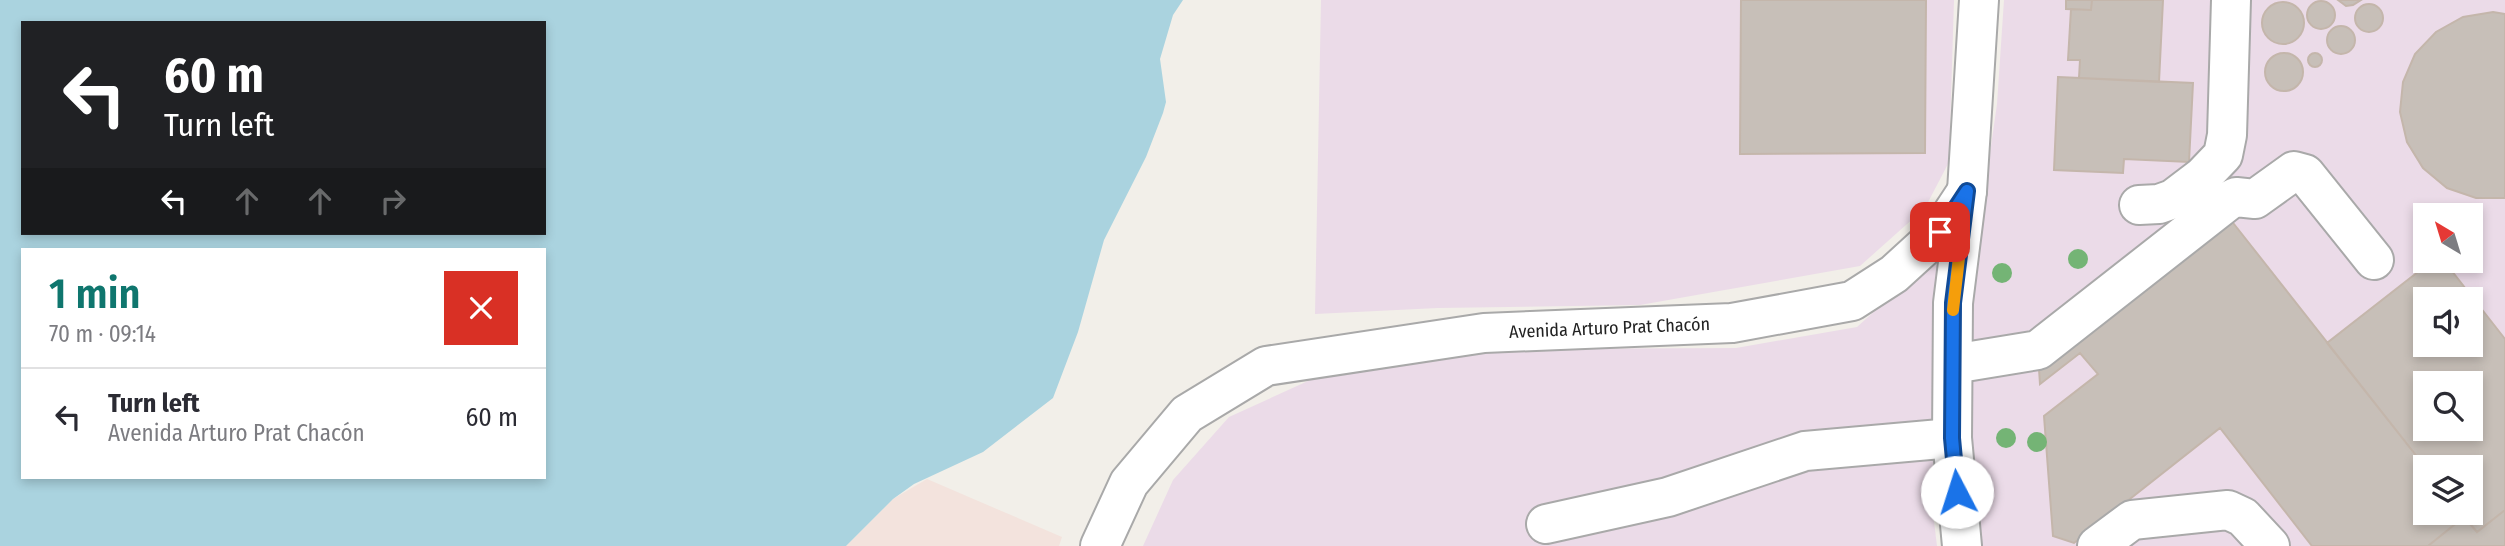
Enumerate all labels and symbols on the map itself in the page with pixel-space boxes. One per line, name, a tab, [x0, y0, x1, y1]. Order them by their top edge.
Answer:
pin	[1910, 202, 1970, 262]
north arrow	[2413, 203, 2483, 273]
street label: Avenida Arturo Prat Chacón	[1509, 313, 1710, 343]
position arrow	[1920, 455, 1994, 529]

